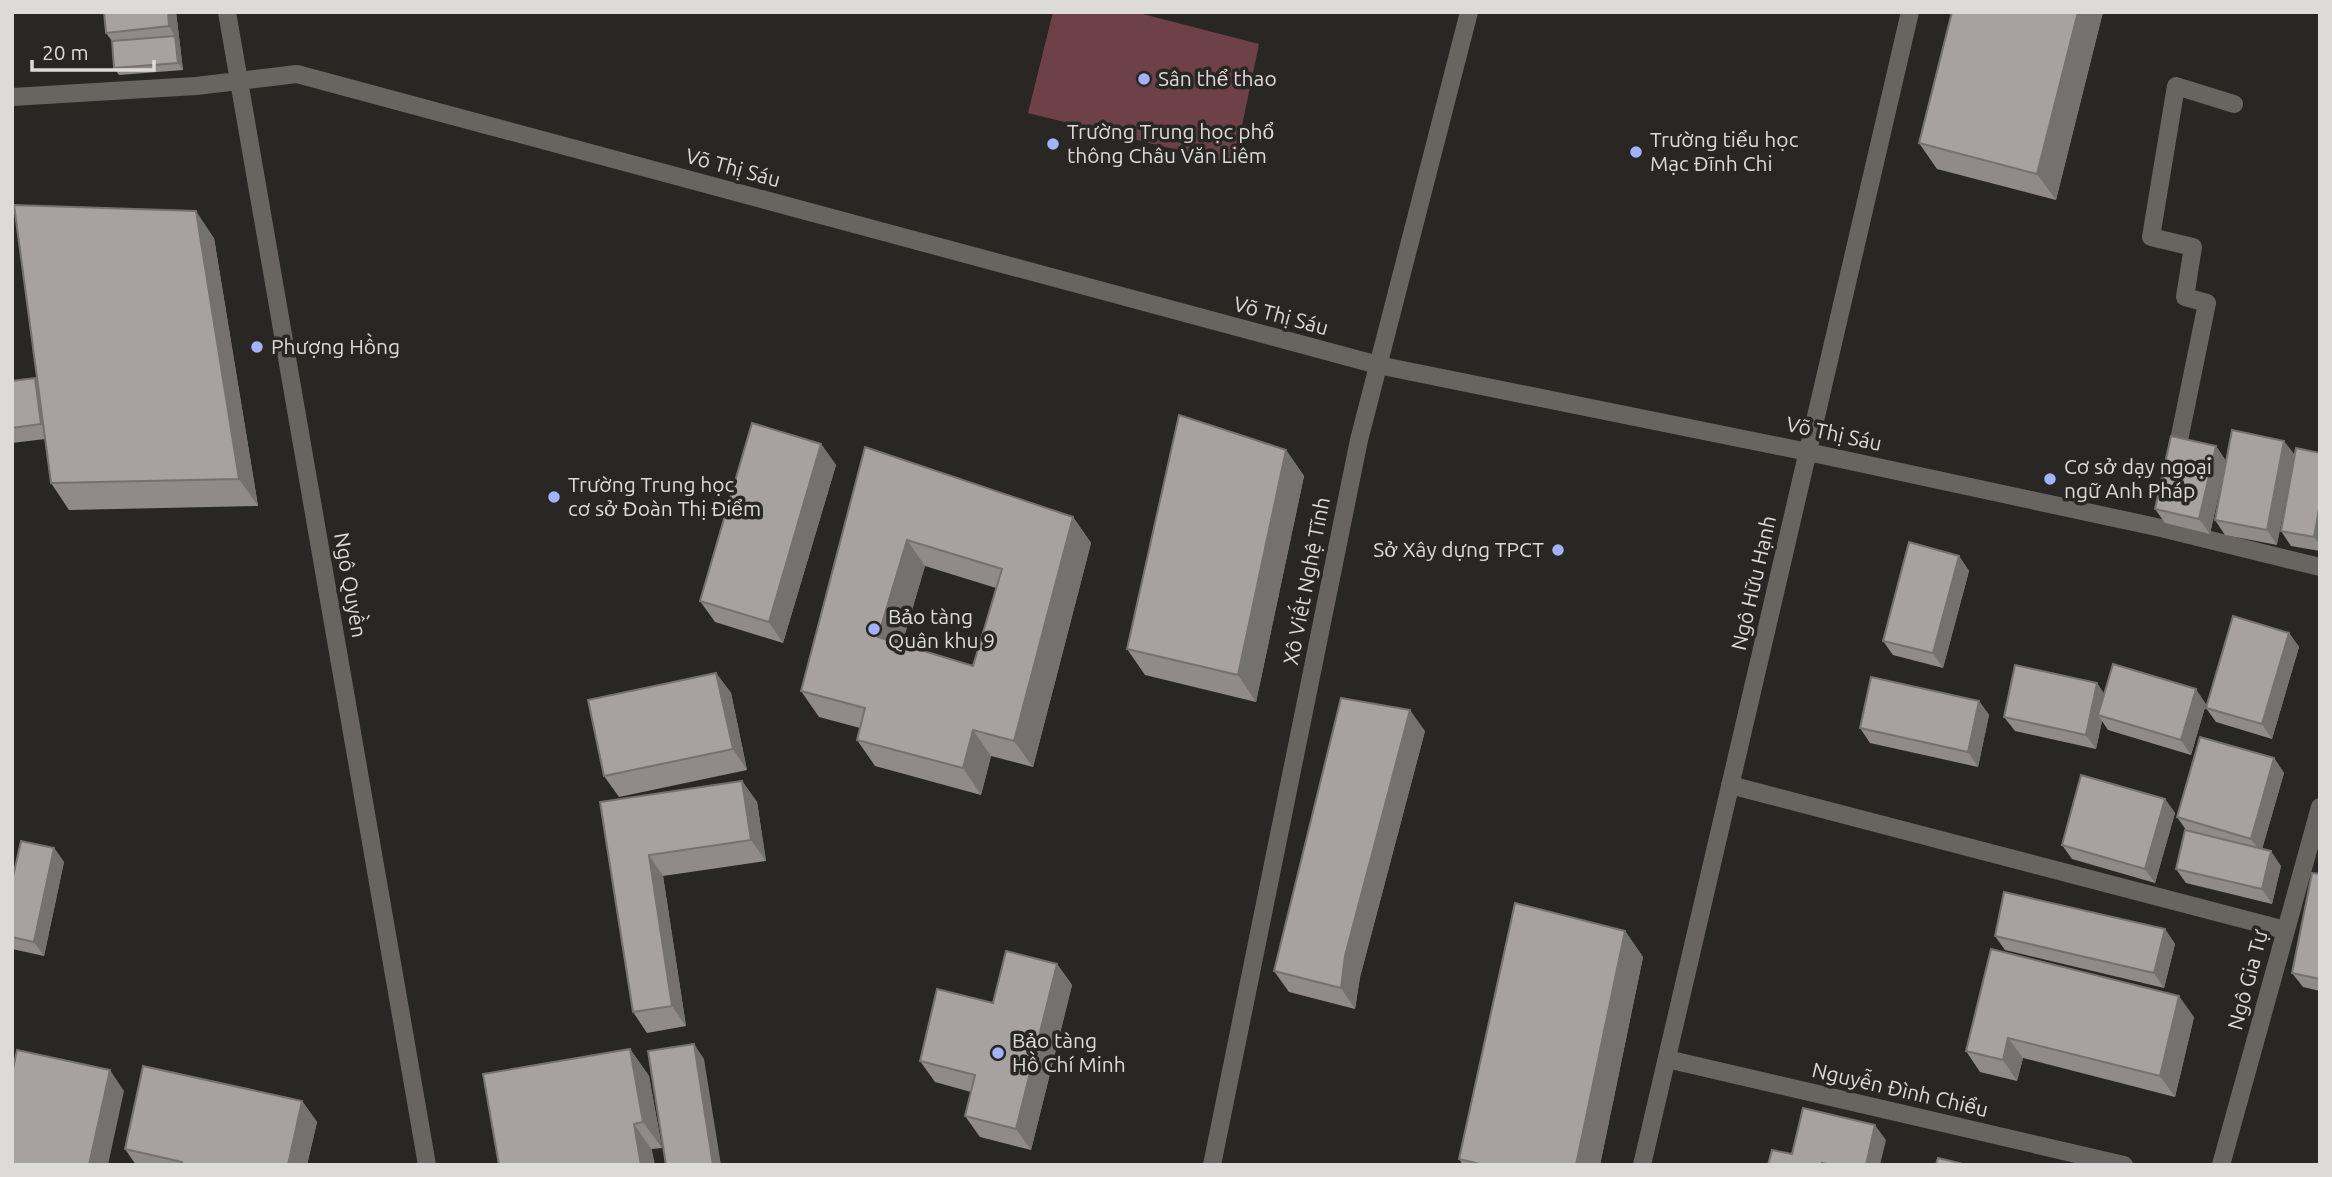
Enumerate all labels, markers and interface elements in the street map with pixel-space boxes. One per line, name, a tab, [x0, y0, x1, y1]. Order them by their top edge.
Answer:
scale bar	[32, 28, 154, 72]
text: 20 m	[42, 40, 89, 64]
place label: Sân thể thao	[1158, 66, 1277, 90]
marker: Sân thể thao	[1136, 71, 1152, 87]
place label: Trường Trung học phổ thông Châu Văn Liêm	[1067, 119, 1274, 167]
place label: Trường tiểu học Mạc Đĩnh Chi	[1650, 127, 1799, 175]
marker: Trường Trung học phổ thông Châu Văn Liêm	[1045, 136, 1061, 152]
street label: Võ Thị Sáu	[683, 143, 783, 191]
marker: Trường tiểu học Mạc Đĩnh Chi	[1628, 144, 1644, 160]
street label: Võ Thị Sáu	[1231, 291, 1331, 339]
place label: Phượng Hồng	[271, 332, 400, 358]
marker: Phượng Hồng	[249, 339, 265, 355]
street label: Võ Thị Sáu	[1784, 411, 1884, 455]
place label: Cơ sở dạy ngoại ngữ Anh Pháp	[2064, 454, 2212, 502]
marker: Cơ sở dạy ngoại ngữ Anh Pháp	[2042, 471, 2058, 487]
place label: Trường Trung học cơ sở Đoàn Thị Điểm	[568, 472, 761, 520]
marker: Trường Trung học cơ sở Đoàn Thị Điểm	[546, 489, 562, 505]
street label: Xô Viết Nghệ Tĩnh	[1276, 495, 1334, 667]
street label: Ngô Hữu Hạnh	[1726, 513, 1780, 652]
street label: Ngô Quyền	[330, 530, 374, 639]
place label: Sở Xây dựng TPCT	[1373, 537, 1544, 561]
marker: Sở Xây dựng TPCT	[1550, 542, 1566, 558]
place label: Bảo tàng Quân khu 9	[888, 604, 995, 652]
marker: Bảo tàng Quân khu 9	[866, 621, 882, 637]
street label: Ngô Gia Tự	[2222, 927, 2272, 1032]
place label: Bảo tàng Hồ Chí Minh	[1012, 1028, 1126, 1076]
marker: Bảo tàng Hồ Chí Minh	[990, 1045, 1006, 1061]
street label: Nguyễn Đình Chiểu	[1810, 1056, 1991, 1121]

